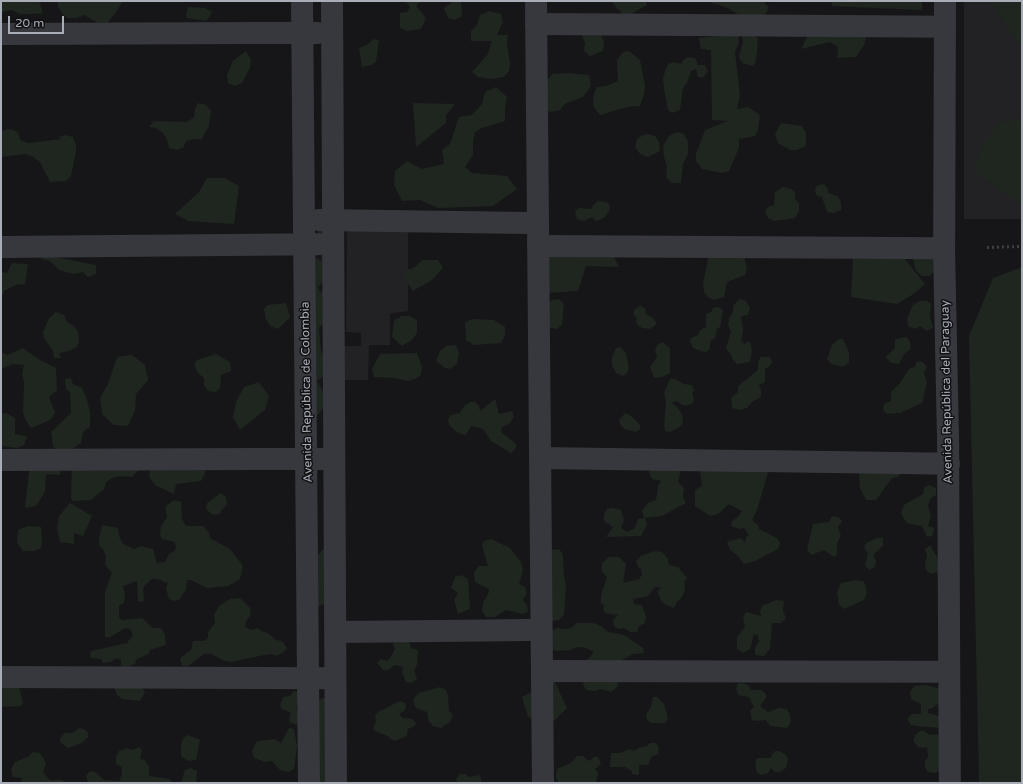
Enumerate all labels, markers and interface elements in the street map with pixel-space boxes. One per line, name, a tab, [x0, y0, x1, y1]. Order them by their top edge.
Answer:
scale bar	[10, 8, 66, 34]
text: 20 m	[15, 16, 44, 30]
street label: Avenida República del Paraguay	[938, 300, 956, 484]
street label: Avenida República de Colombia	[298, 301, 316, 483]

